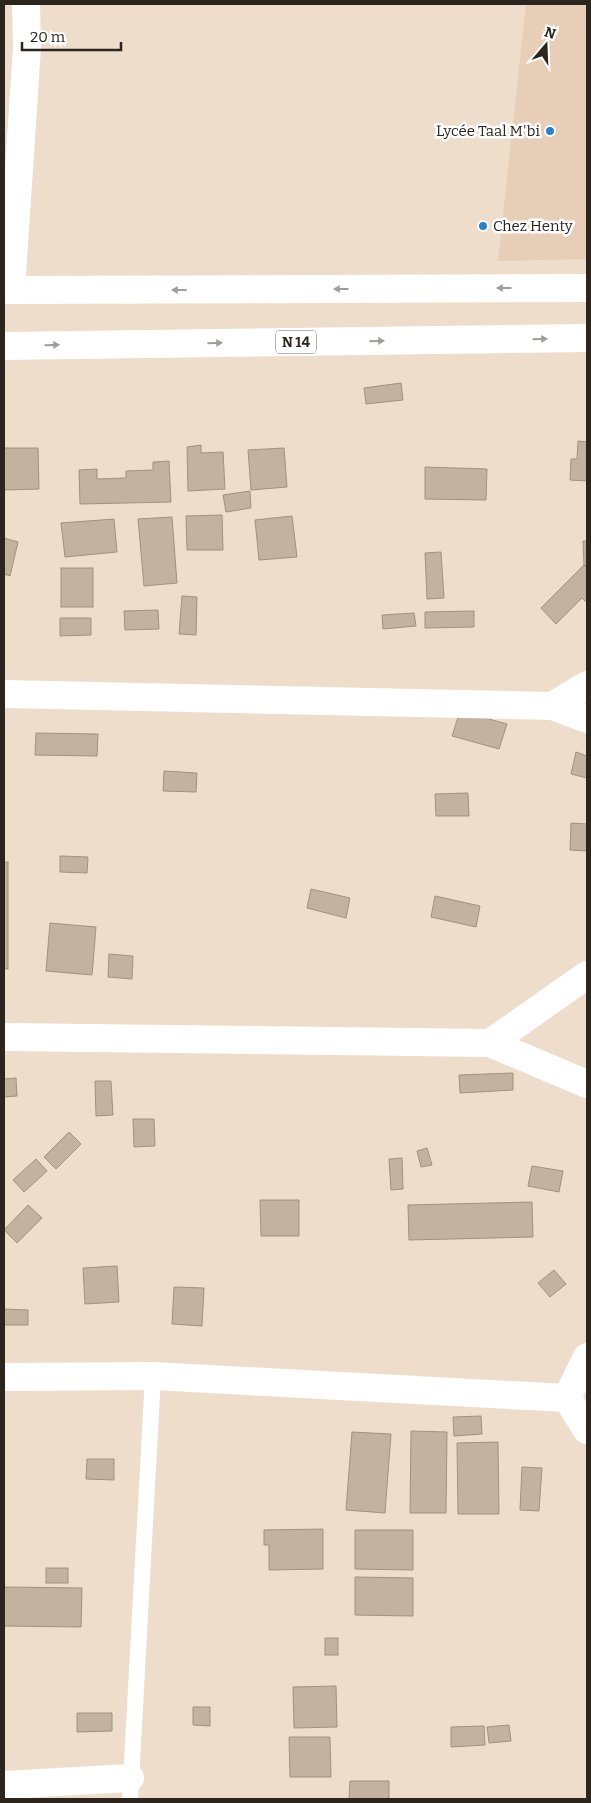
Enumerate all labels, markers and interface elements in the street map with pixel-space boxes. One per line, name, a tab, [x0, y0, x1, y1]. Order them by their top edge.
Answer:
scale bar	[22, 20, 121, 52]
north arrow	[521, 20, 571, 70]
text: N	[542, 23, 558, 43]
text: 20 m	[30, 28, 66, 46]
place label: Lycée Taal M'bi	[436, 122, 541, 140]
marker: Lycée Taal M'bi	[544, 125, 556, 137]
place label: Chez Henty	[493, 217, 573, 235]
marker: Chez Henty	[477, 220, 489, 232]
one-way arrow	[495, 284, 511, 292]
one-way arrow	[333, 285, 349, 293]
one-way arrow	[170, 286, 186, 294]
road number: N 14	[276, 331, 316, 354]
one-way arrow	[532, 335, 548, 343]
one-way arrow	[370, 337, 386, 345]
one-way arrow	[207, 339, 223, 347]
one-way arrow	[45, 341, 61, 349]

